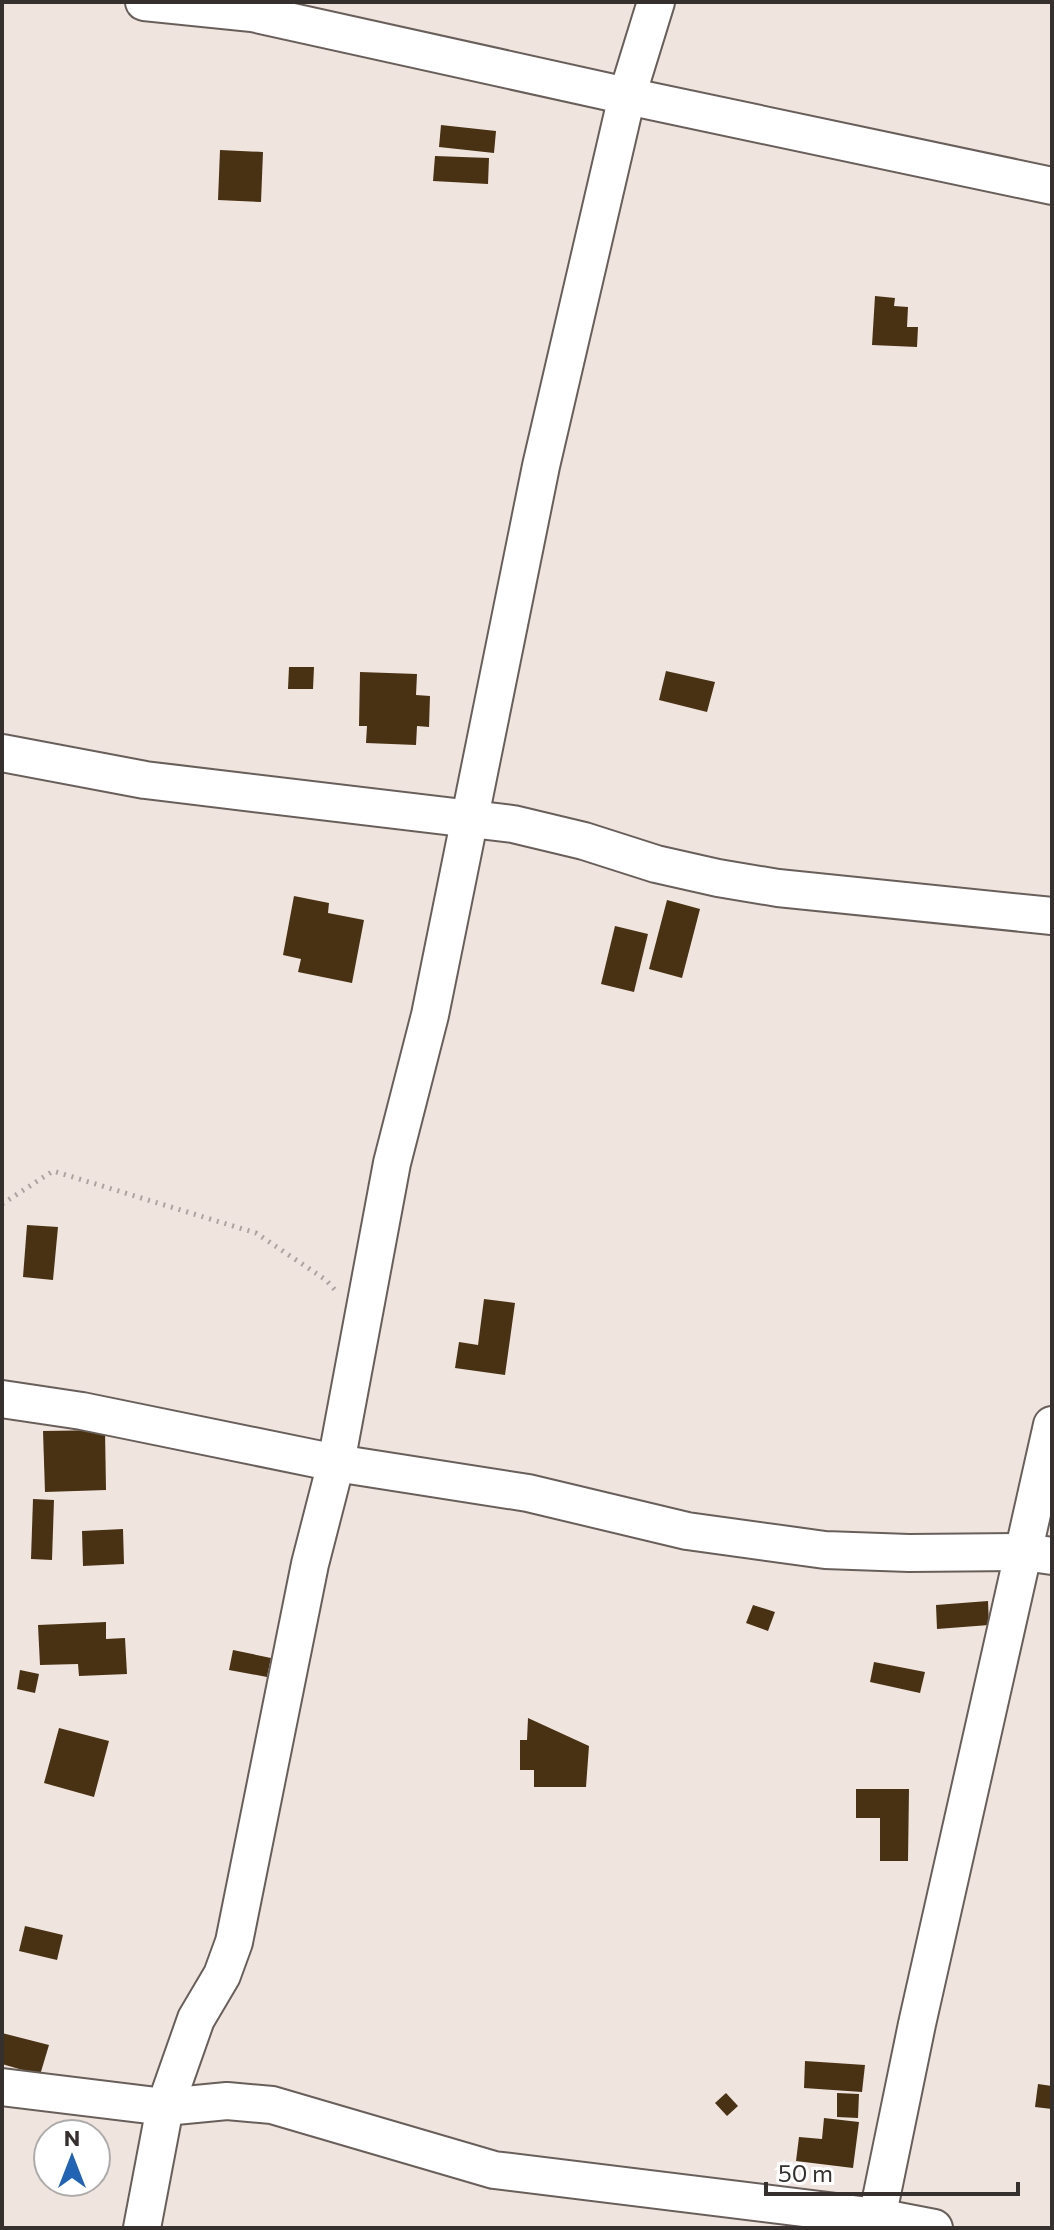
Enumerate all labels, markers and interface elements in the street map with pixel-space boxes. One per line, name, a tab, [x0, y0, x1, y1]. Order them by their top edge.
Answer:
north arrow	[32, 2118, 112, 2198]
text: N	[64, 2124, 80, 2151]
scale bar	[766, 2146, 1018, 2196]
text: 50 m	[778, 2158, 833, 2187]

